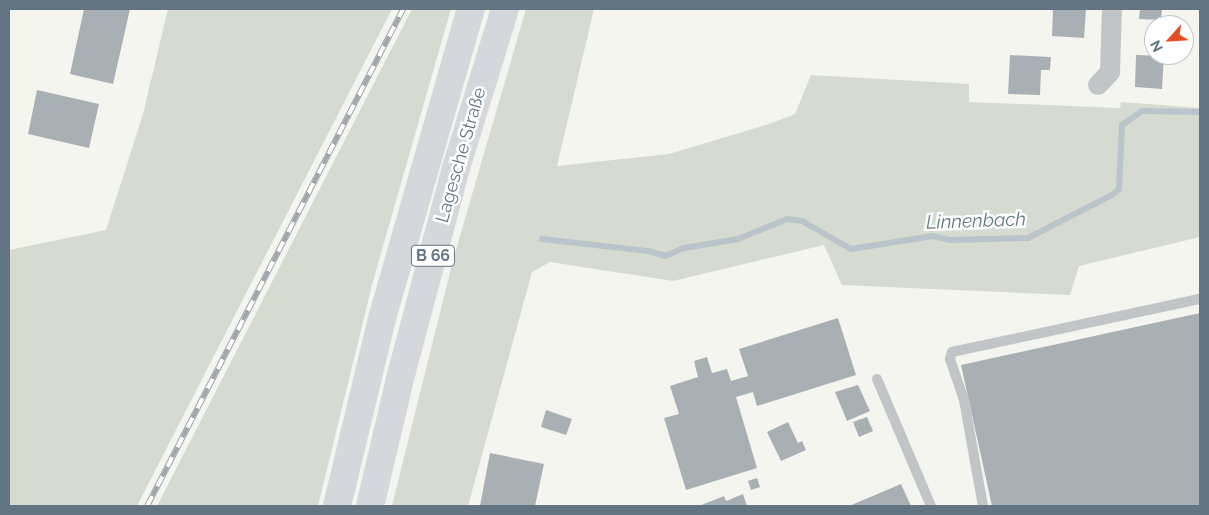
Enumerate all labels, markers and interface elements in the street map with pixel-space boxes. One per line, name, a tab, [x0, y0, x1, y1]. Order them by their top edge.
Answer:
north arrow	[1144, 15, 1194, 65]
text: N	[1147, 38, 1166, 54]
street label: Lagesche Straße	[431, 85, 491, 225]
water label: Linnenbach	[926, 208, 1026, 234]
road number: B 66	[410, 242, 456, 270]

